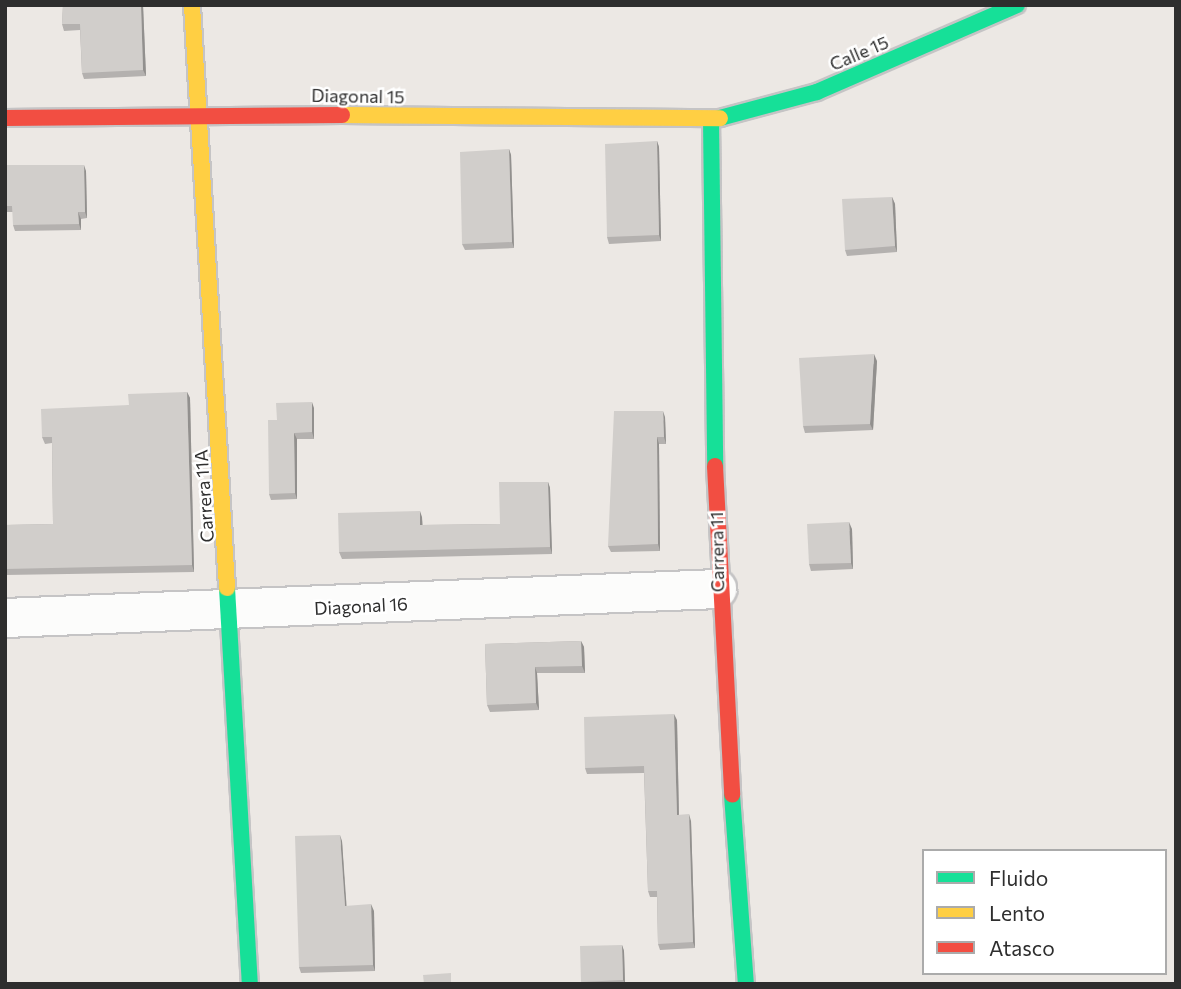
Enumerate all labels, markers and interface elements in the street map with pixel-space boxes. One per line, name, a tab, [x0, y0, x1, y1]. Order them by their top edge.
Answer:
street label: Calle 15	[826, 31, 892, 75]
street label: Diagonal 15	[311, 84, 405, 108]
street label: Carrera 11A	[190, 449, 218, 543]
street label: Carrera 11	[705, 512, 729, 592]
street label: Diagonal 16	[314, 593, 408, 619]
legend	[922, 849, 1167, 975]
text: Fluido	[989, 865, 1048, 890]
text: Lento	[989, 900, 1045, 925]
text: Atasco	[989, 935, 1055, 960]

